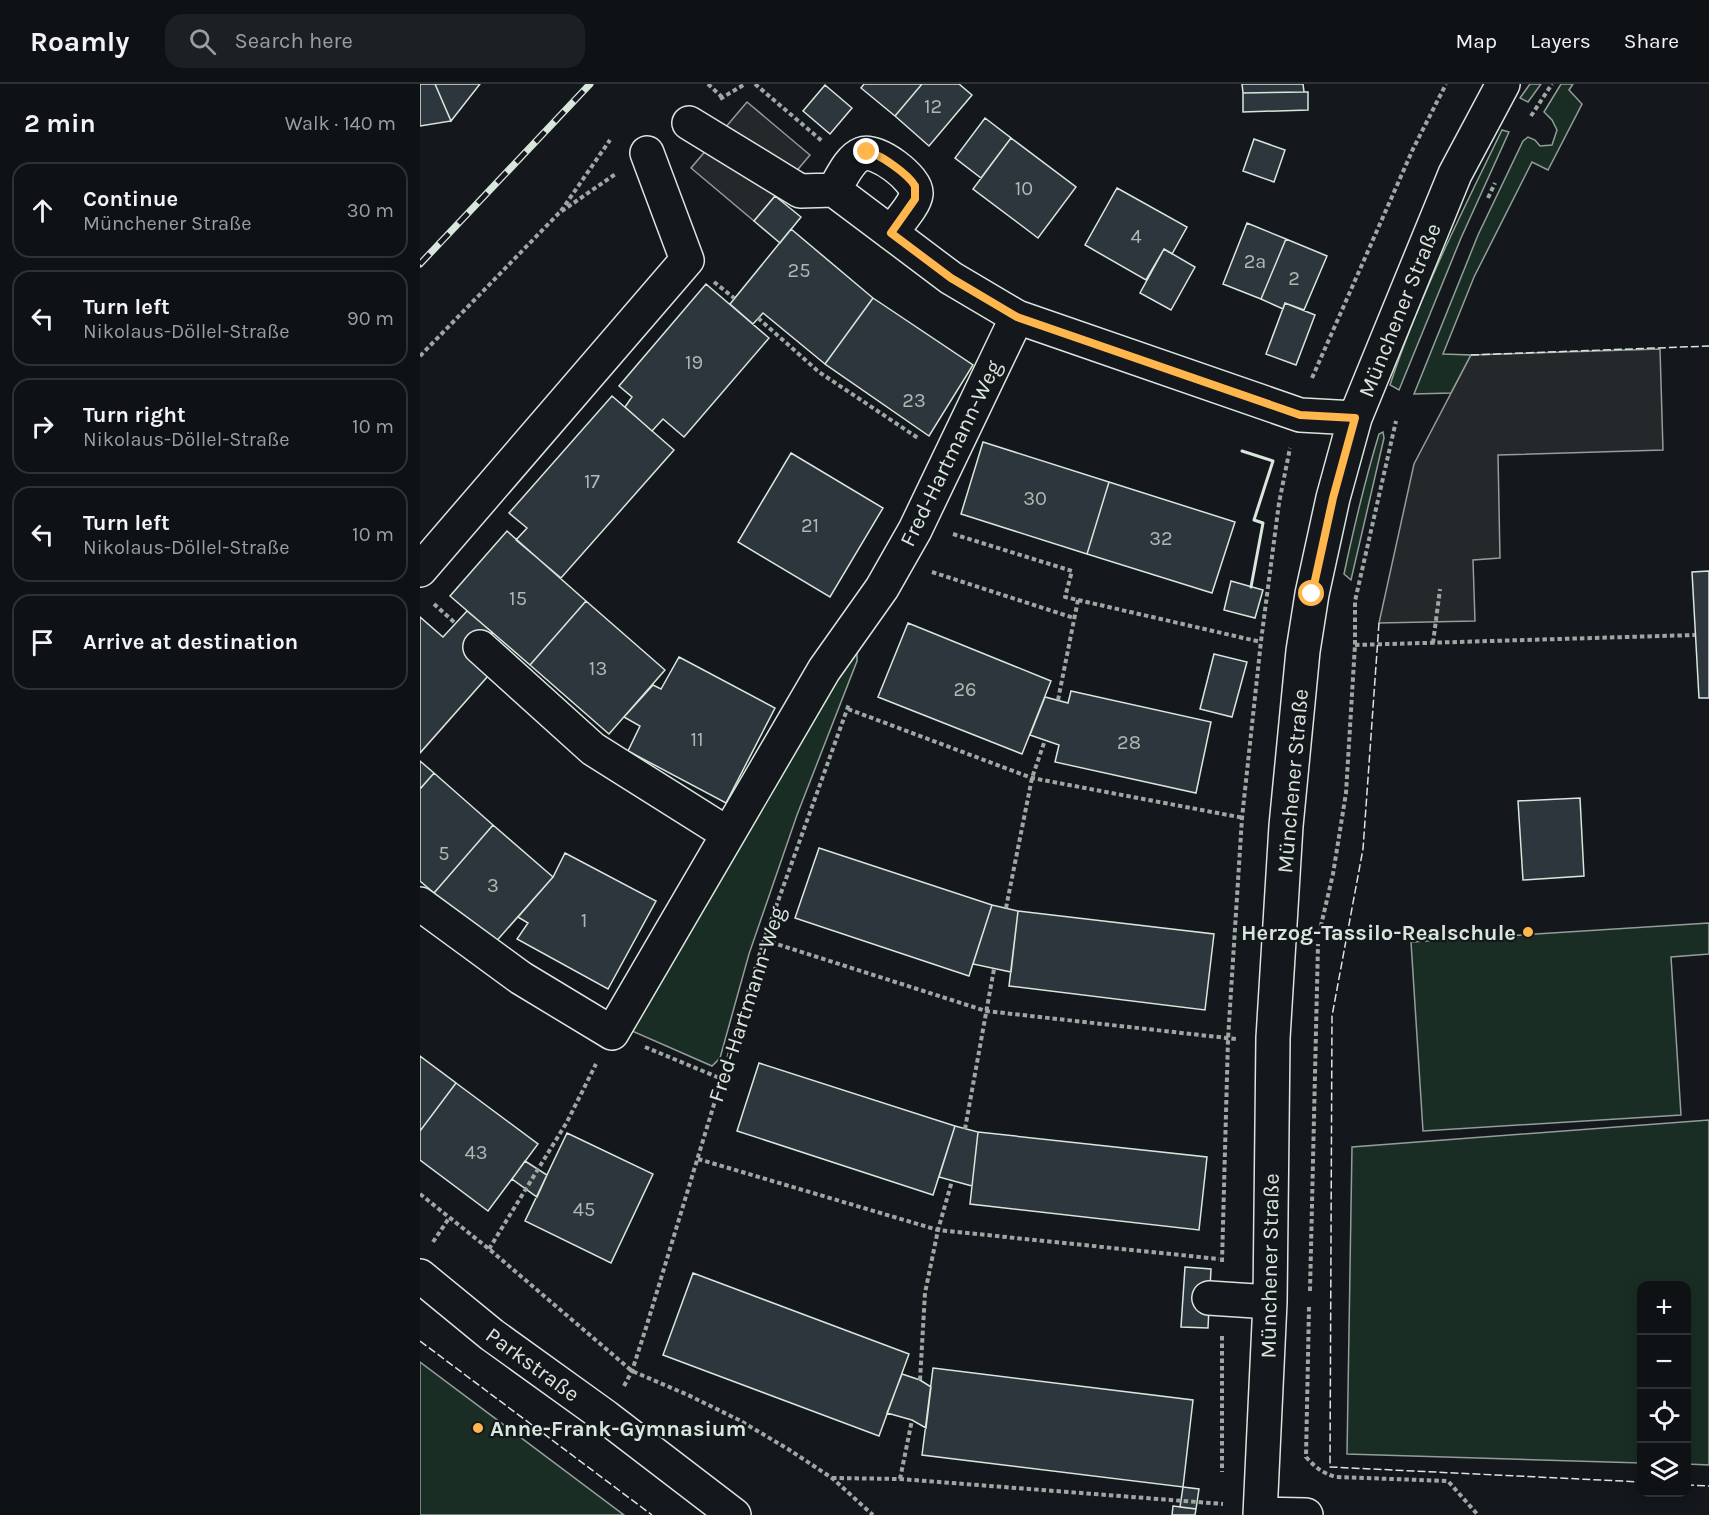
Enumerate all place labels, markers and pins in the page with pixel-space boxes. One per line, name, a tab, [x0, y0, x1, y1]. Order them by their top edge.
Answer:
place label: Herzog-Tassilo-Realschule	[1241, 920, 1516, 946]
marker: Herzog-Tassilo-Realschule	[1521, 925, 1535, 939]
place label: Anne-Frank-Gymnasium	[490, 1416, 746, 1442]
marker: Anne-Frank-Gymnasium	[471, 1421, 485, 1435]

